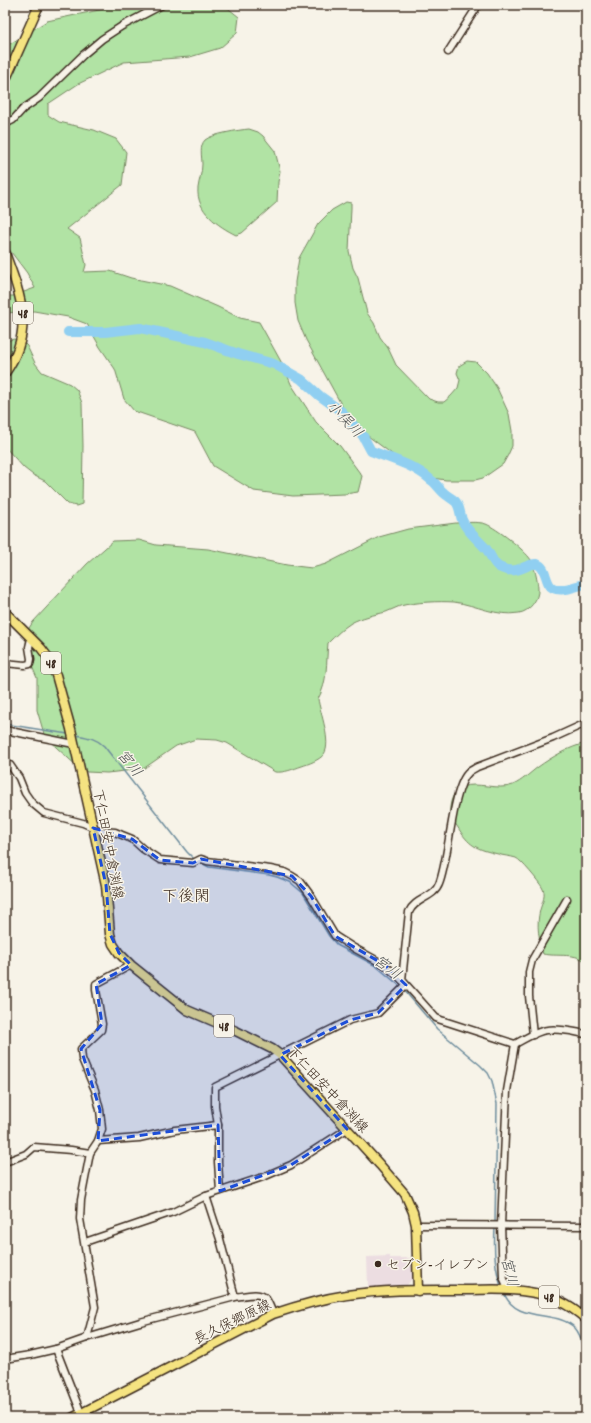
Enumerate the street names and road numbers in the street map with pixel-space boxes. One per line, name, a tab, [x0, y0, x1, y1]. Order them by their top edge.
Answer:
road number: 48	[13, 302, 33, 324]
road number: 48	[41, 652, 61, 674]
street label: 下仁田安中倉渕線	[87, 788, 128, 901]
road number: 48	[214, 1015, 234, 1037]
street label: 下仁田安中倉渕線	[281, 1043, 372, 1138]
road number: 48	[539, 1286, 559, 1308]
street label: 長久保郷原線	[191, 1295, 275, 1350]

